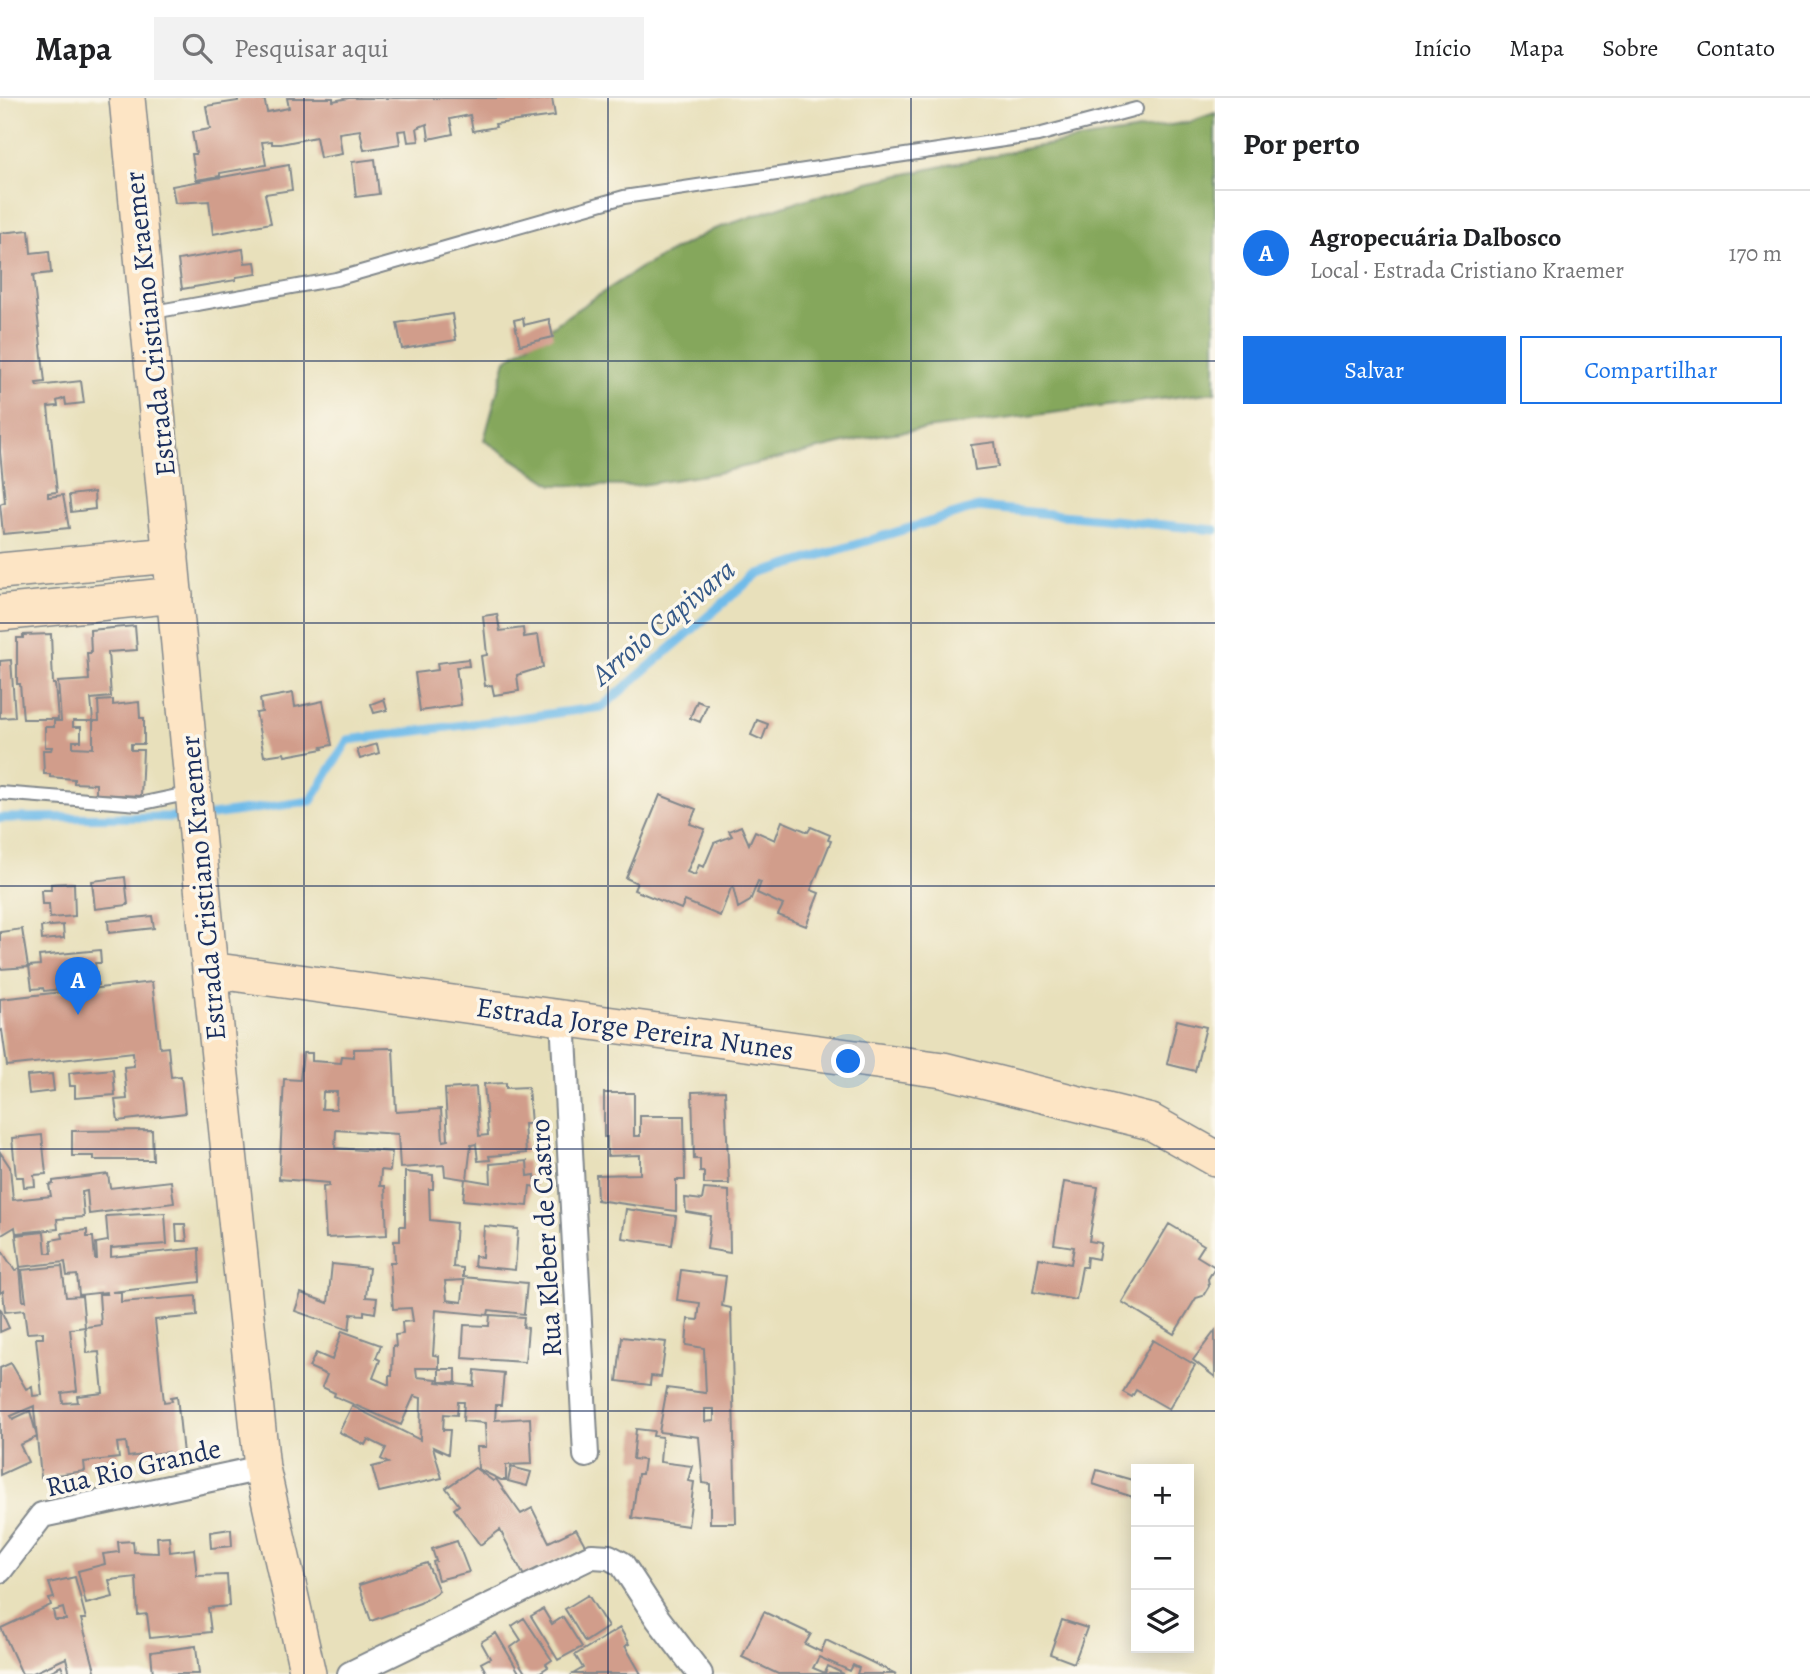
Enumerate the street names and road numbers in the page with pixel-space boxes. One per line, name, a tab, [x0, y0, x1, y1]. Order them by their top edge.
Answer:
street label: Estrada Cristiano Kraemer	[115, 169, 185, 478]
street label: Estrada Cristiano Kraemer	[171, 733, 235, 1042]
street label: Estrada Jorge Pereira Nunes	[474, 988, 796, 1070]
street label: Rua Kleber de Castro	[521, 1118, 571, 1358]
street label: Rua Rio Grande	[42, 1429, 225, 1507]

